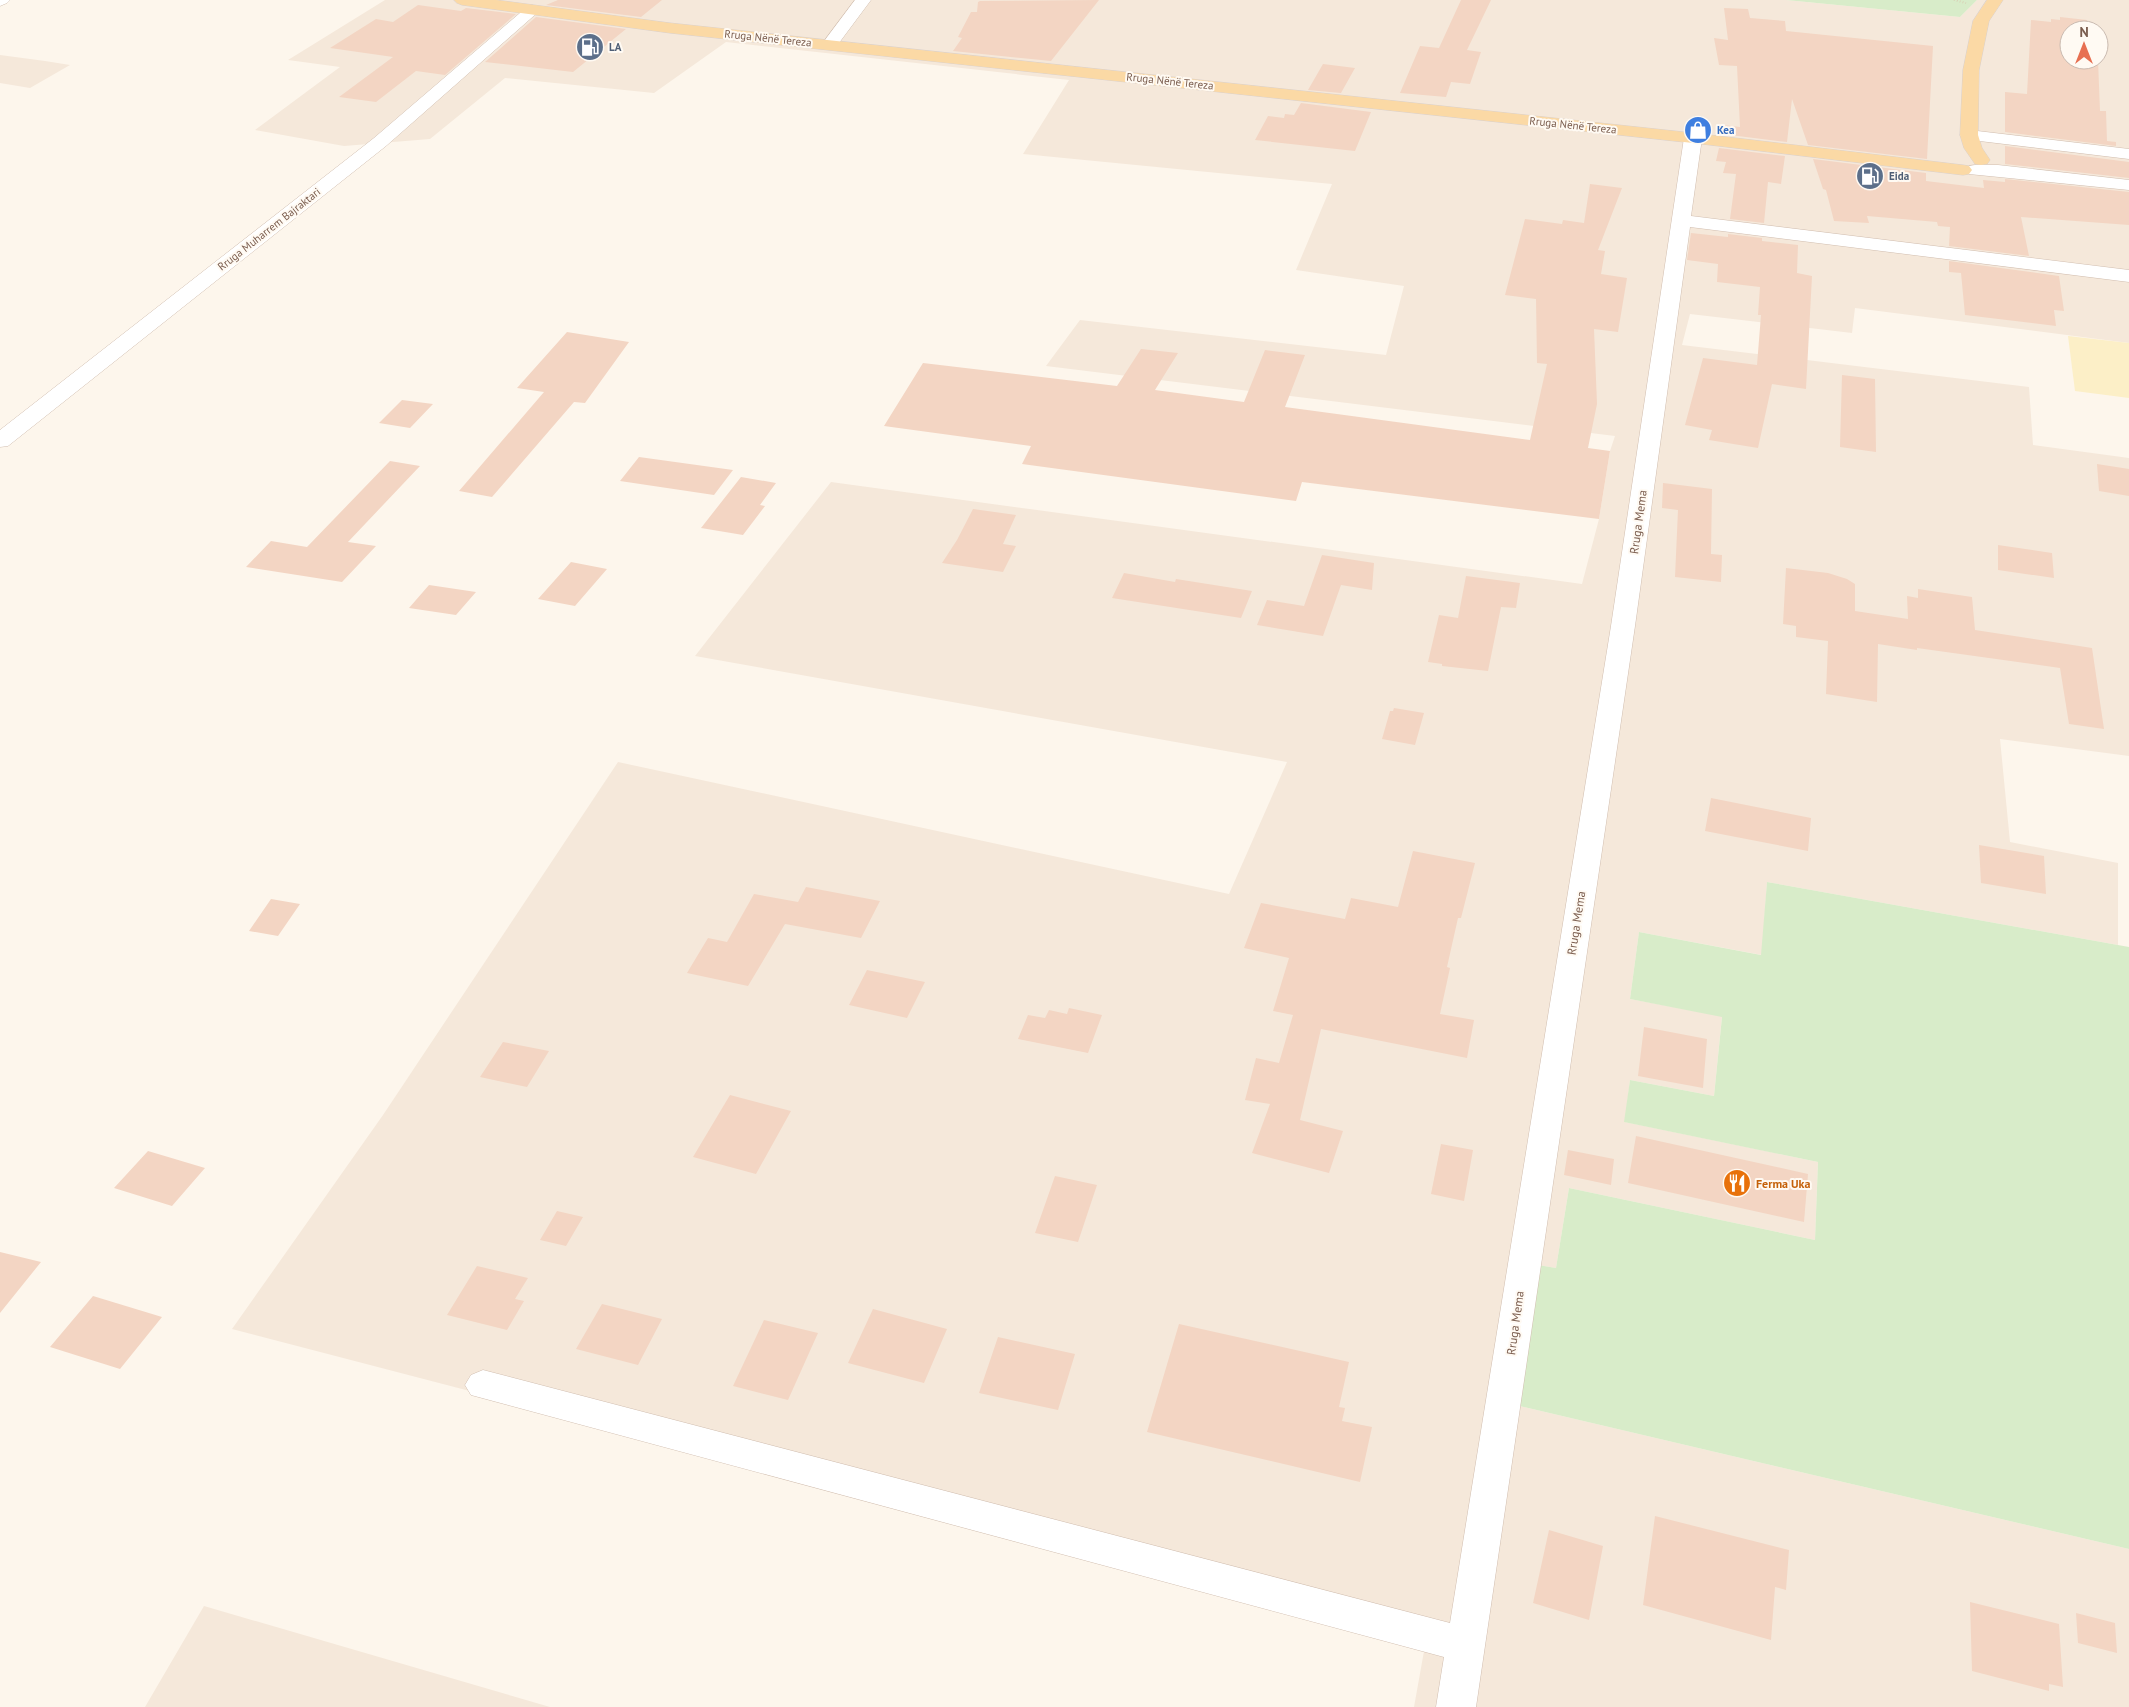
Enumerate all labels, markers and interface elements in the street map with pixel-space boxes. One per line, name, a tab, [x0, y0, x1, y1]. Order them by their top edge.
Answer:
north arrow	[2059, 20, 2109, 70]
text: N	[2079, 23, 2089, 41]
street label: Rruga Nënë Tereza	[724, 26, 812, 50]
fuel station icon: LA	[575, 32, 605, 62]
place label: LA	[609, 40, 622, 54]
street label: Rruga Nënë Tereza	[1126, 69, 1214, 93]
street label: Rruga Nënë Tereza	[1529, 113, 1617, 137]
shop icon: Kea	[1683, 115, 1713, 145]
place label: Kea	[1717, 123, 1734, 137]
fuel station icon: Eida	[1855, 161, 1885, 191]
place label: Eida	[1889, 169, 1909, 183]
street label: Rruga Muharrem Bajraktari	[215, 184, 323, 273]
street label: Rruga Mema	[1626, 489, 1650, 555]
street label: Rruga Mema	[1564, 890, 1588, 956]
restaurant icon: Ferma Uka	[1722, 1168, 1752, 1198]
place label: Ferma Uka	[1756, 1176, 1810, 1191]
street label: Rruga Mema	[1503, 1290, 1527, 1356]

